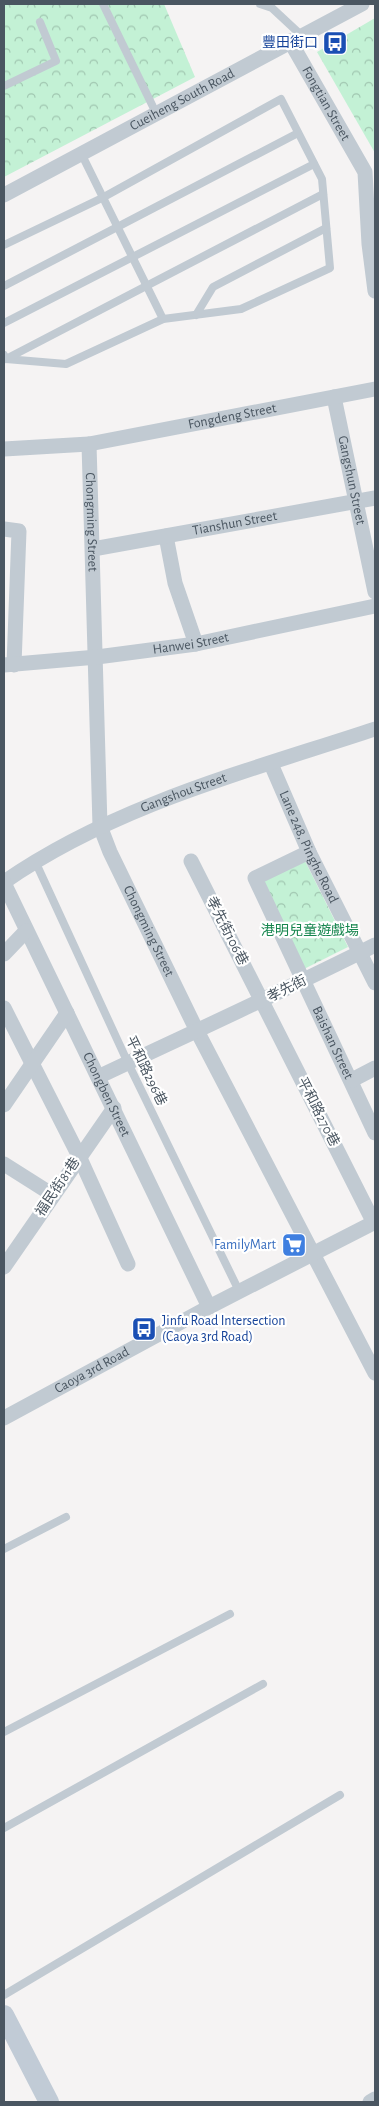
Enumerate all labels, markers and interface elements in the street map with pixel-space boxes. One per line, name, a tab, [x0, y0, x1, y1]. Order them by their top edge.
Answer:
bus stop icon: 豐田街口	[322, 30, 348, 56]
place label: 豐田街口	[262, 35, 318, 50]
street label: Fongtian Street	[299, 64, 353, 143]
street label: Cueiheng South Road	[128, 66, 237, 134]
street label: Fongdeng Street	[187, 401, 278, 432]
street label: Gangshun Street	[335, 434, 368, 527]
street label: Chongming Street	[83, 472, 100, 572]
street label: Tianshun Street	[191, 509, 279, 538]
street label: Hanwei Street	[152, 630, 231, 657]
street label: Gangshou Street	[139, 771, 229, 815]
street label: Lane 248, Pinghe Road	[276, 789, 341, 905]
street label: Chongming Street	[120, 883, 177, 979]
street label: 孝先街106巷	[204, 894, 251, 968]
park label: 港明兒童遊戲場	[261, 922, 359, 938]
street label: 孝先街	[265, 972, 309, 1005]
street label: Baishan Street	[309, 1004, 356, 1082]
street label: 平和路296巷	[123, 1034, 170, 1108]
street label: Chongben Street	[80, 1050, 133, 1139]
street label: 平和路270巷	[295, 1075, 342, 1149]
street label: 福民街81巷	[33, 1155, 83, 1219]
supermarket icon: FamilyMart	[281, 1232, 307, 1258]
place label: FamilyMart	[214, 1238, 277, 1252]
place label: Jinfu Road Intersection (Caoya 3rd Road)	[162, 1314, 286, 1344]
bus stop icon: Jinfu Road Intersection (Caoya 3rd Road)	[131, 1316, 157, 1342]
street label: Caoya 3rd Road	[52, 1345, 132, 1396]

